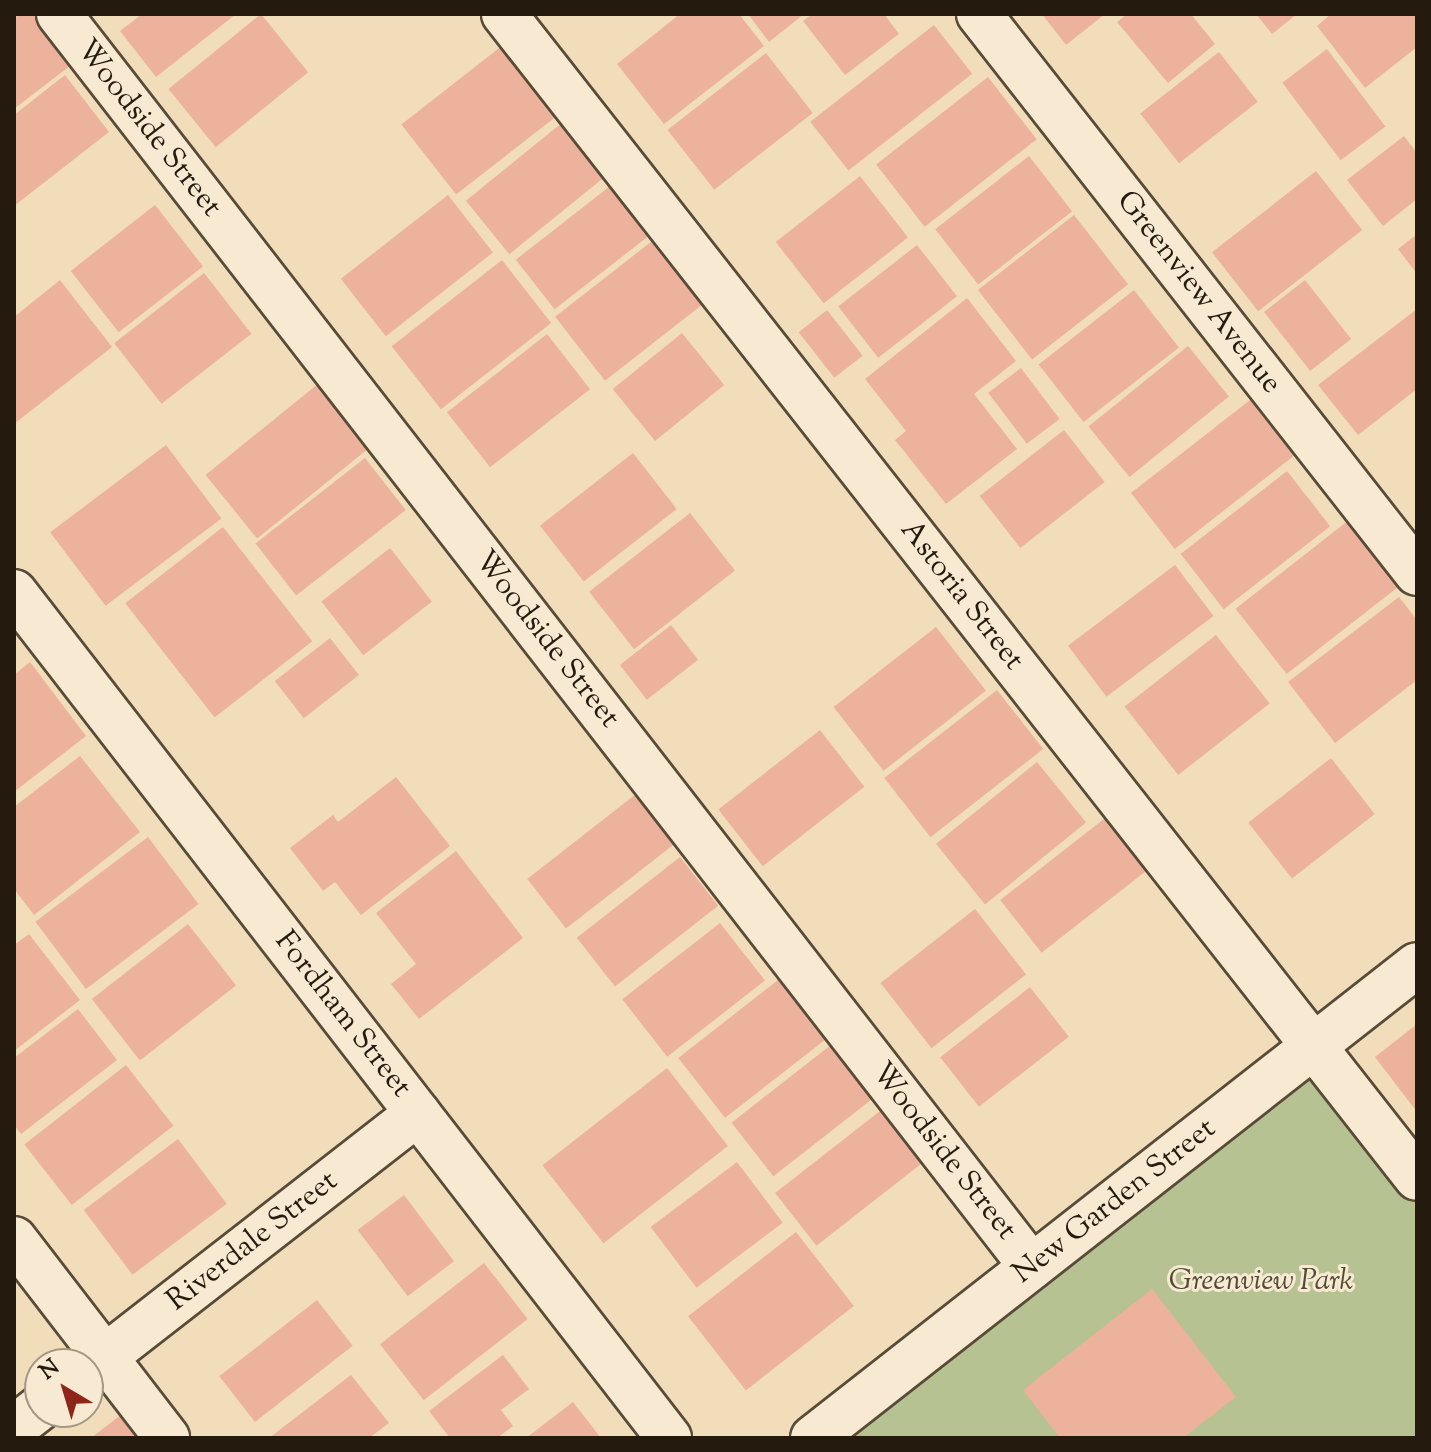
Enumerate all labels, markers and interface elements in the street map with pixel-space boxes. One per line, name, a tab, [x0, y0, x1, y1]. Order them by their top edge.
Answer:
street label: Woodside Street	[68, 33, 228, 225]
street label: Greenview Avenue	[1108, 184, 1288, 402]
street label: Astoria Street	[891, 514, 1031, 678]
street label: Woodside Street	[466, 544, 626, 736]
street label: Fordham Street	[266, 925, 418, 1105]
street label: Woodside Street	[863, 1056, 1023, 1248]
street label: New Garden Street	[1006, 1112, 1224, 1292]
street label: Riverdale Street	[161, 1164, 345, 1320]
park label: Greenview Park	[1169, 1264, 1353, 1300]
north arrow	[24, 1348, 104, 1428]
text: N	[34, 1353, 67, 1389]

